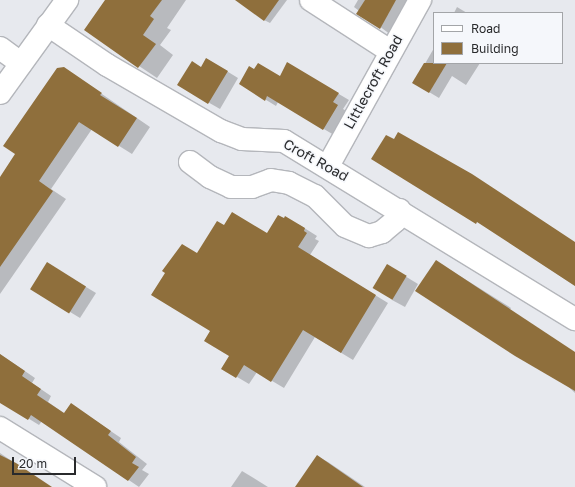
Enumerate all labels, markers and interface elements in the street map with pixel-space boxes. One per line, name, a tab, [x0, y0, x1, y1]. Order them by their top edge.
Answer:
legend	[433, 12, 563, 64]
text: Road	[471, 21, 500, 36]
street label: Littlecroft Road	[340, 32, 406, 132]
text: Building	[471, 41, 519, 56]
street label: Croft Road	[281, 135, 351, 185]
scale bar	[14, 449, 78, 475]
text: 20 m	[19, 456, 47, 471]

